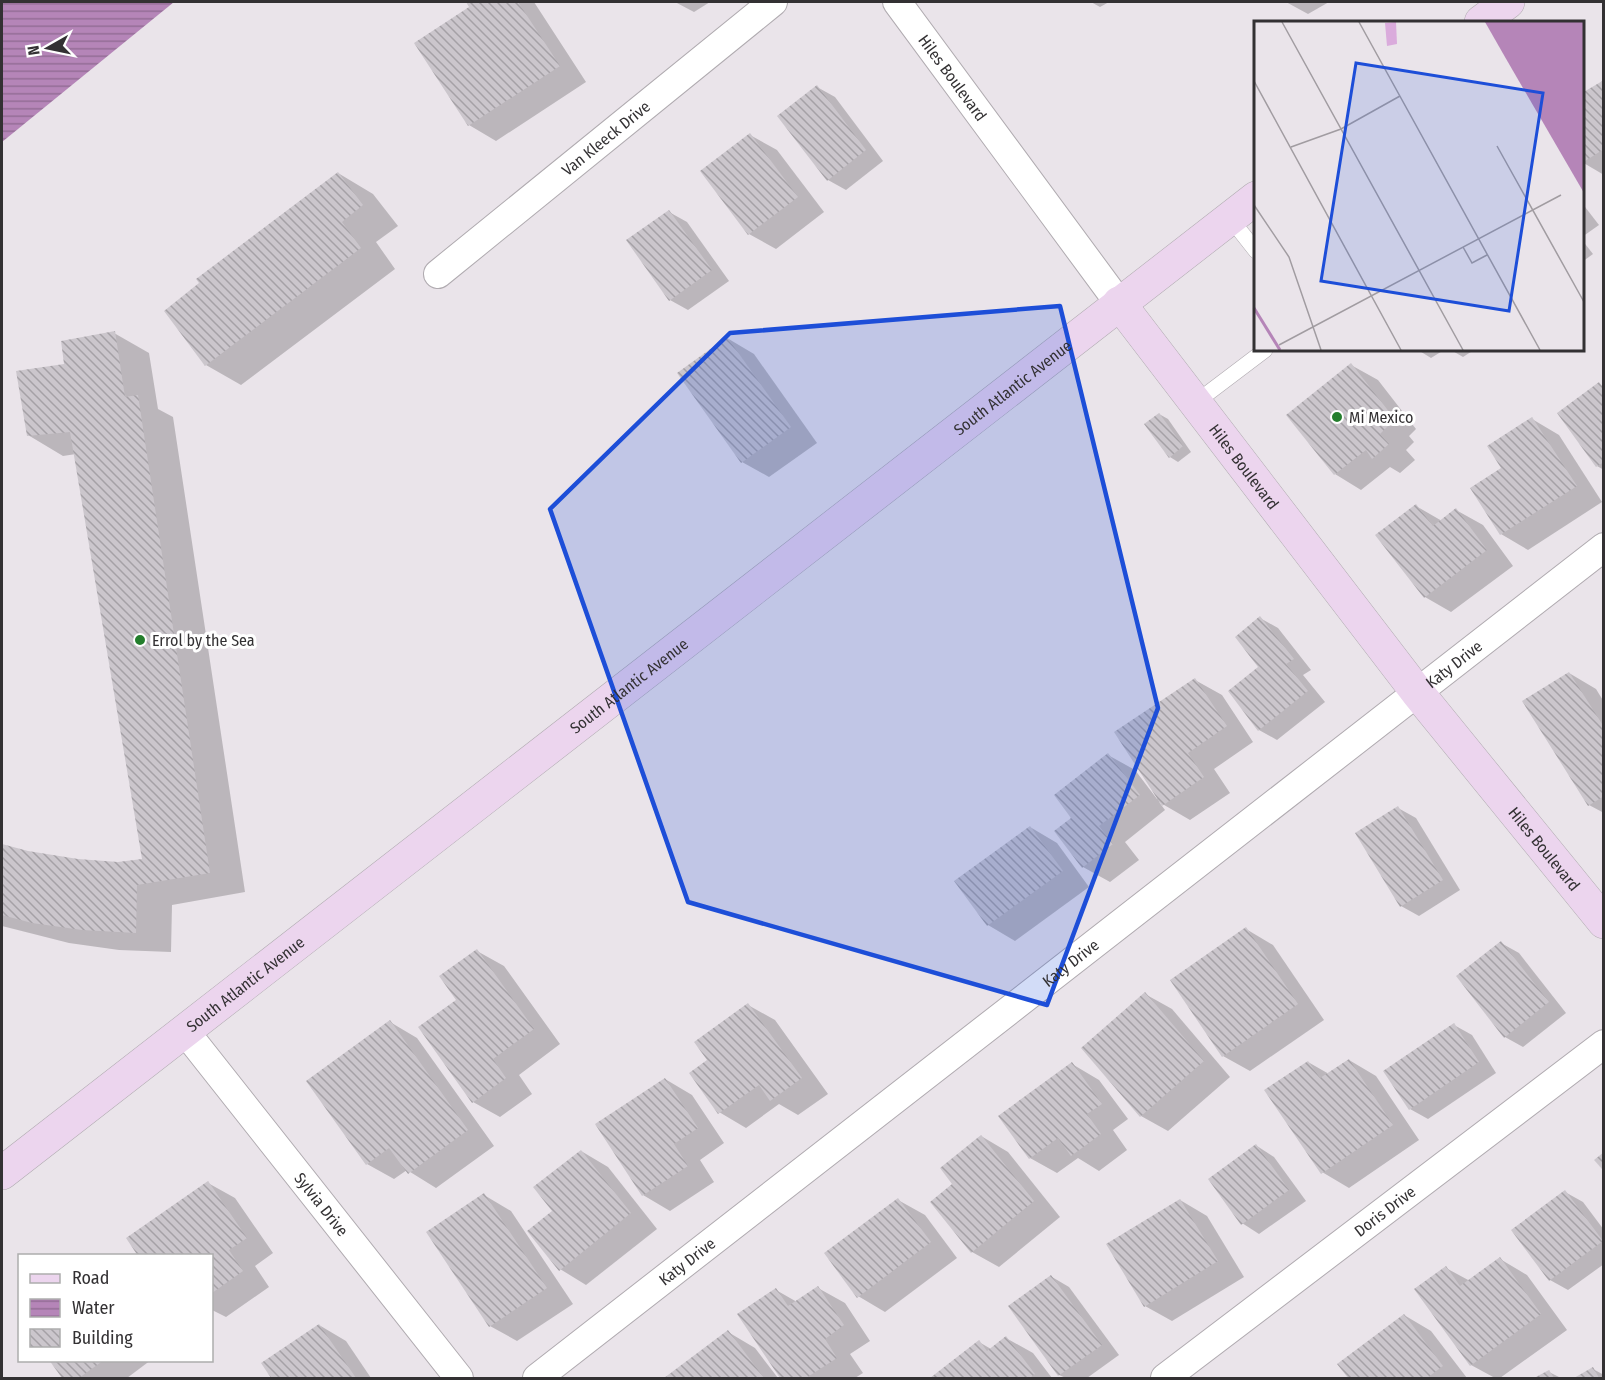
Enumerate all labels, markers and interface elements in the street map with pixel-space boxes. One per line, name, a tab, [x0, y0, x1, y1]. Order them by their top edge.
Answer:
north arrow	[18, 18, 78, 78]
inset map	[1254, 21, 1584, 351]
street label: Hiles Boulevard	[914, 31, 990, 125]
text: N	[24, 44, 44, 56]
street label: Van Kleeck Drive	[558, 97, 654, 180]
street label: South Atlantic Avenue	[950, 336, 1076, 439]
place label: Mi Mexico	[1349, 408, 1413, 427]
marker: Mi Mexico	[1330, 410, 1344, 424]
street label: Hiles Boulevard	[1205, 420, 1283, 513]
place label: Errol by the Sea	[152, 631, 255, 650]
marker: Errol by the Sea	[133, 633, 147, 647]
street label: South Atlantic Avenue	[566, 634, 692, 738]
street label: Katy Drive	[1422, 637, 1486, 692]
street label: Hiles Boulevard	[1504, 803, 1584, 895]
street label: South Atlantic Avenue	[183, 933, 308, 1036]
street label: Katy Drive	[1039, 935, 1103, 991]
street label: Sylvia Drive	[290, 1169, 352, 1240]
street label: Doris Drive	[1351, 1182, 1419, 1241]
street label: Katy Drive	[655, 1234, 719, 1289]
legend	[18, 1254, 213, 1362]
text: Road	[72, 1267, 109, 1289]
text: Water	[72, 1297, 115, 1319]
text: Building	[72, 1327, 133, 1349]

